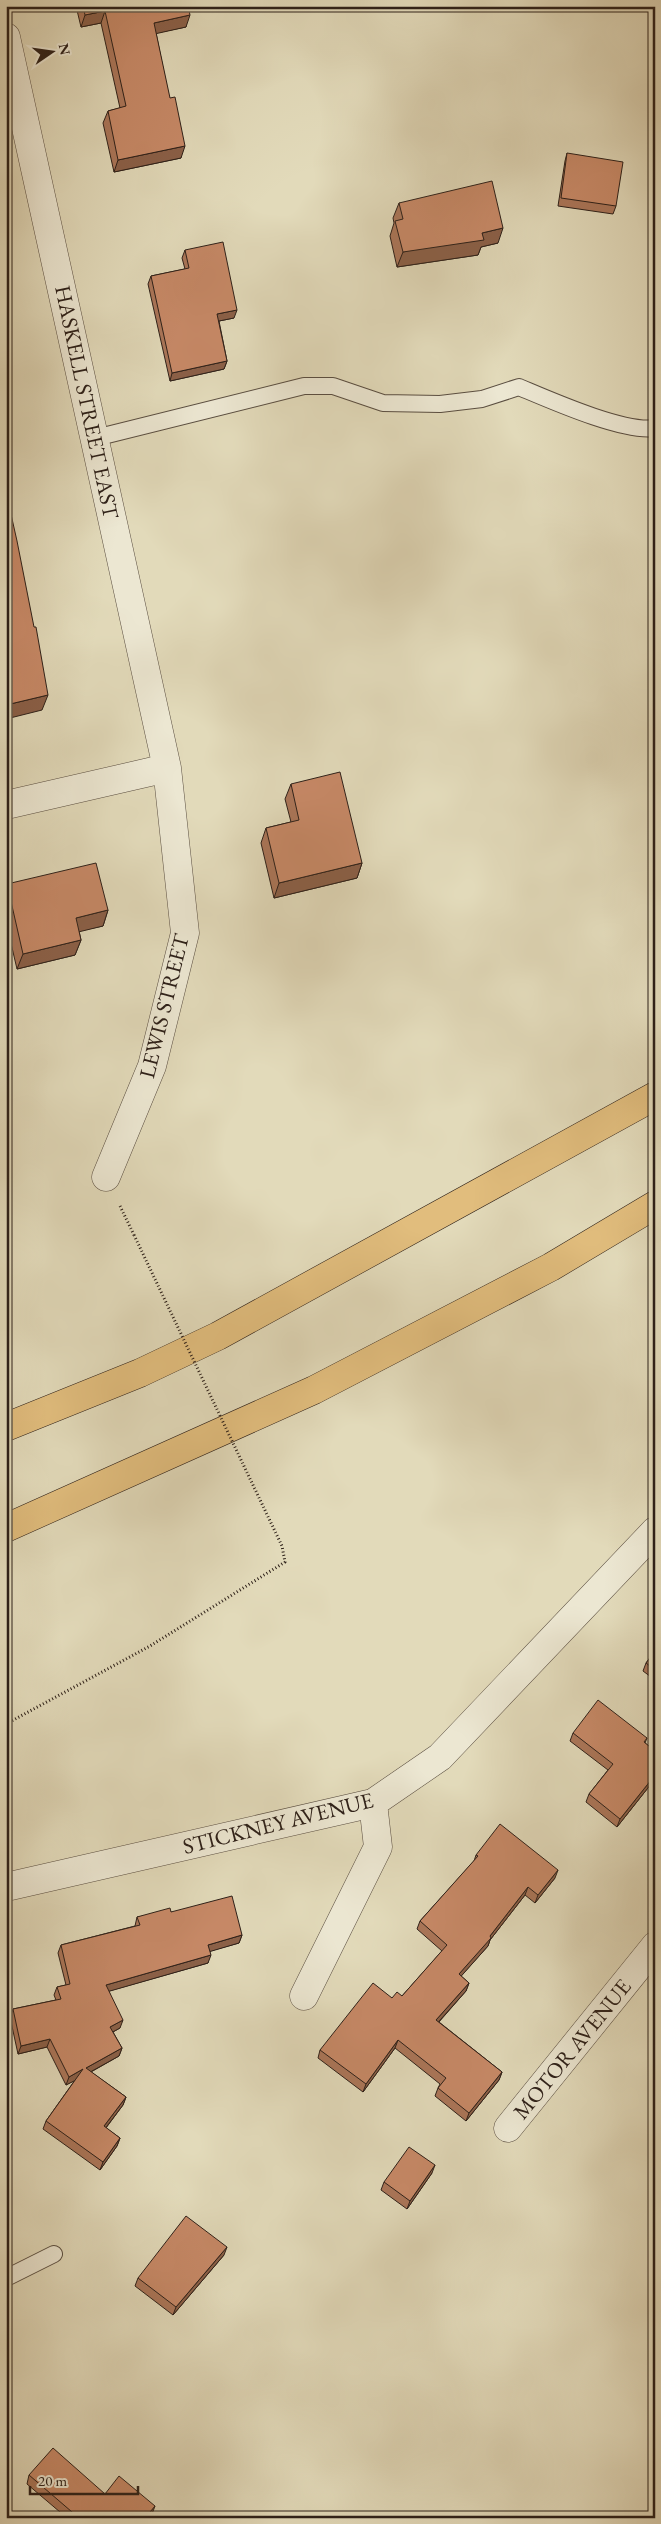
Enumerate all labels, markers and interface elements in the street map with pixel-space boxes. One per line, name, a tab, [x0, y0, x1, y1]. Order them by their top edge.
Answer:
north arrow	[28, 28, 78, 78]
text: N	[55, 42, 75, 57]
street label: HASKELL STREET EAST	[48, 283, 126, 522]
street label: LEWIS STREET	[132, 931, 196, 1081]
street label: STICKNEY AVENUE	[180, 1785, 376, 1861]
street label: MOTOR AVENUE	[506, 1973, 638, 2125]
scale bar	[30, 2464, 138, 2496]
text: 20 m	[38, 2471, 67, 2490]

